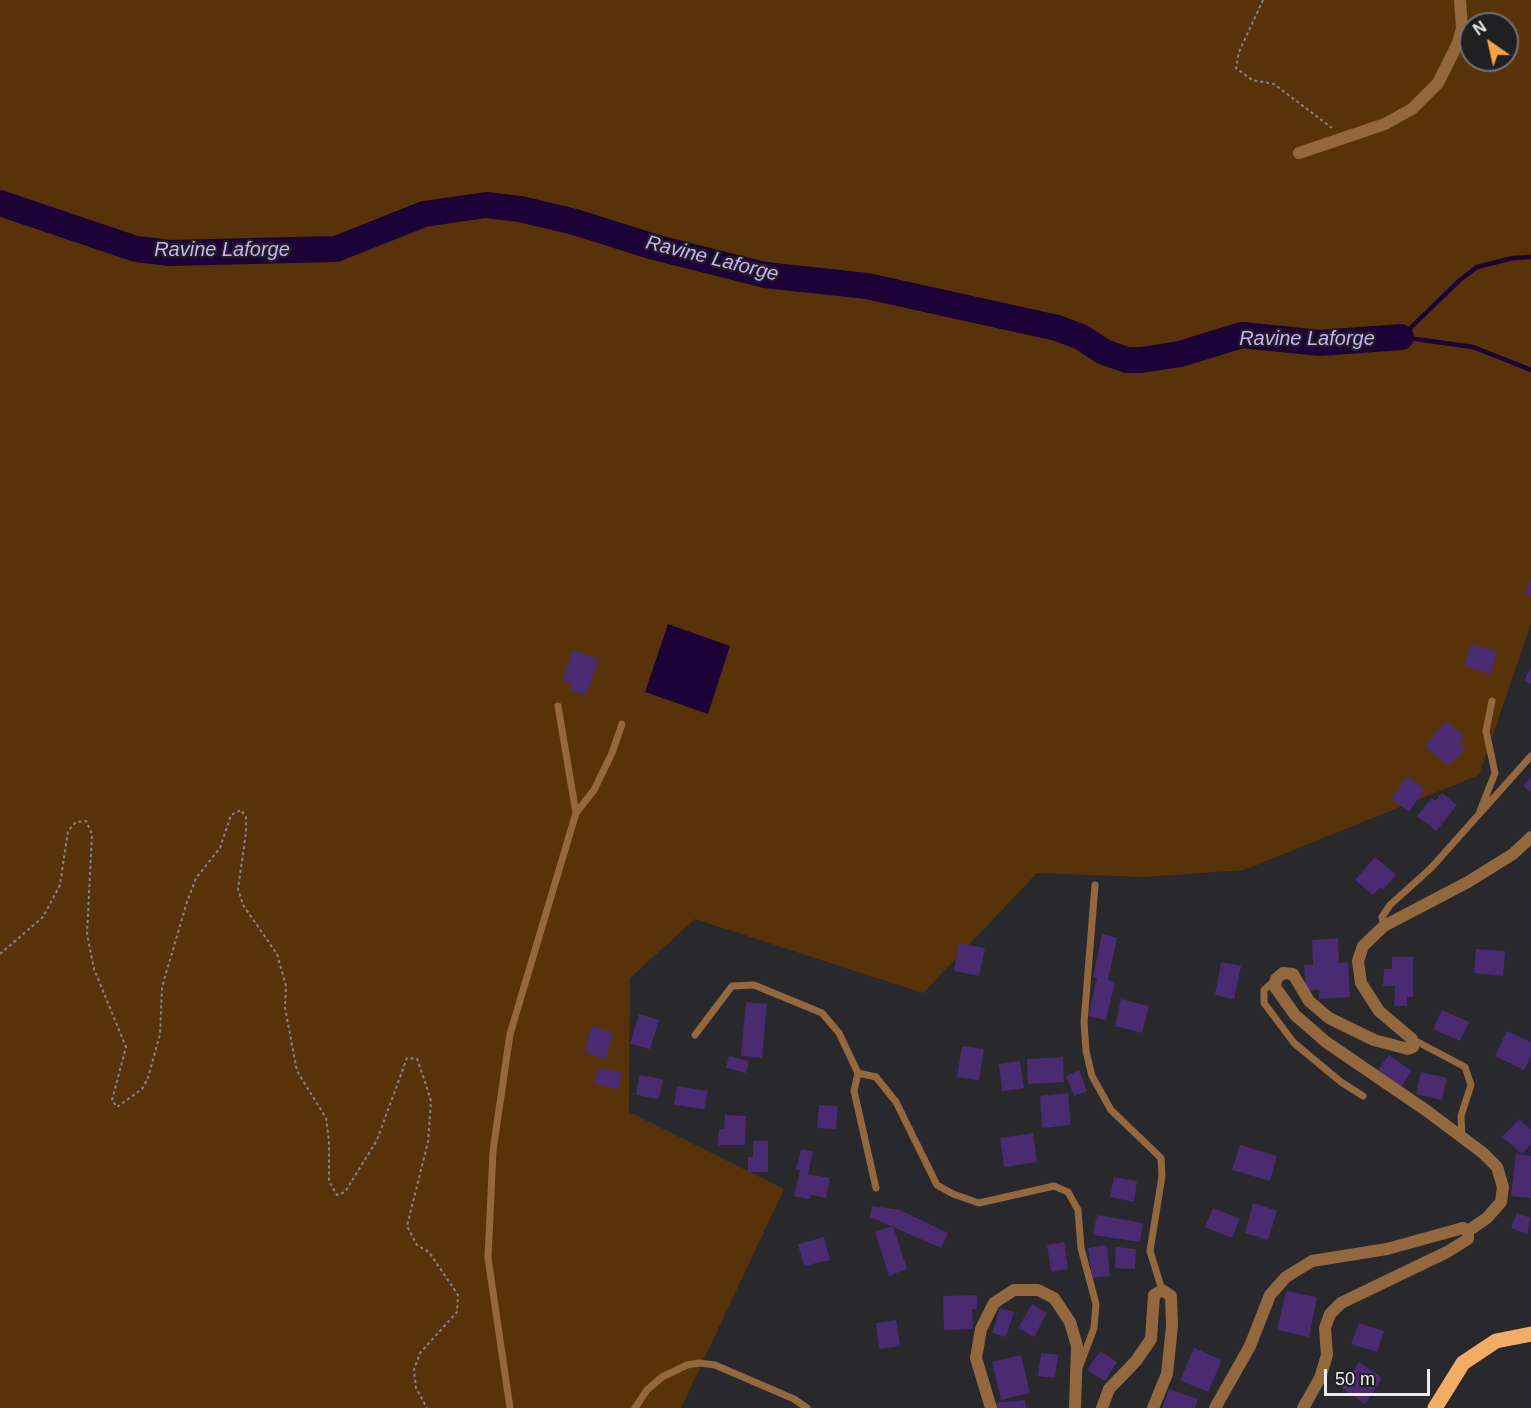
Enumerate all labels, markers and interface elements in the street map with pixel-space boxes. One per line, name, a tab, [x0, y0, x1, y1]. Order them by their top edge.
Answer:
north arrow	[1459, 12, 1519, 72]
text: N	[1470, 18, 1489, 39]
water label: Ravine Laforge	[643, 231, 781, 287]
water label: Ravine Laforge	[154, 238, 290, 262]
water label: Ravine Laforge	[1239, 327, 1375, 351]
scale bar	[1327, 1357, 1434, 1395]
text: 50 m	[1335, 1369, 1375, 1389]

